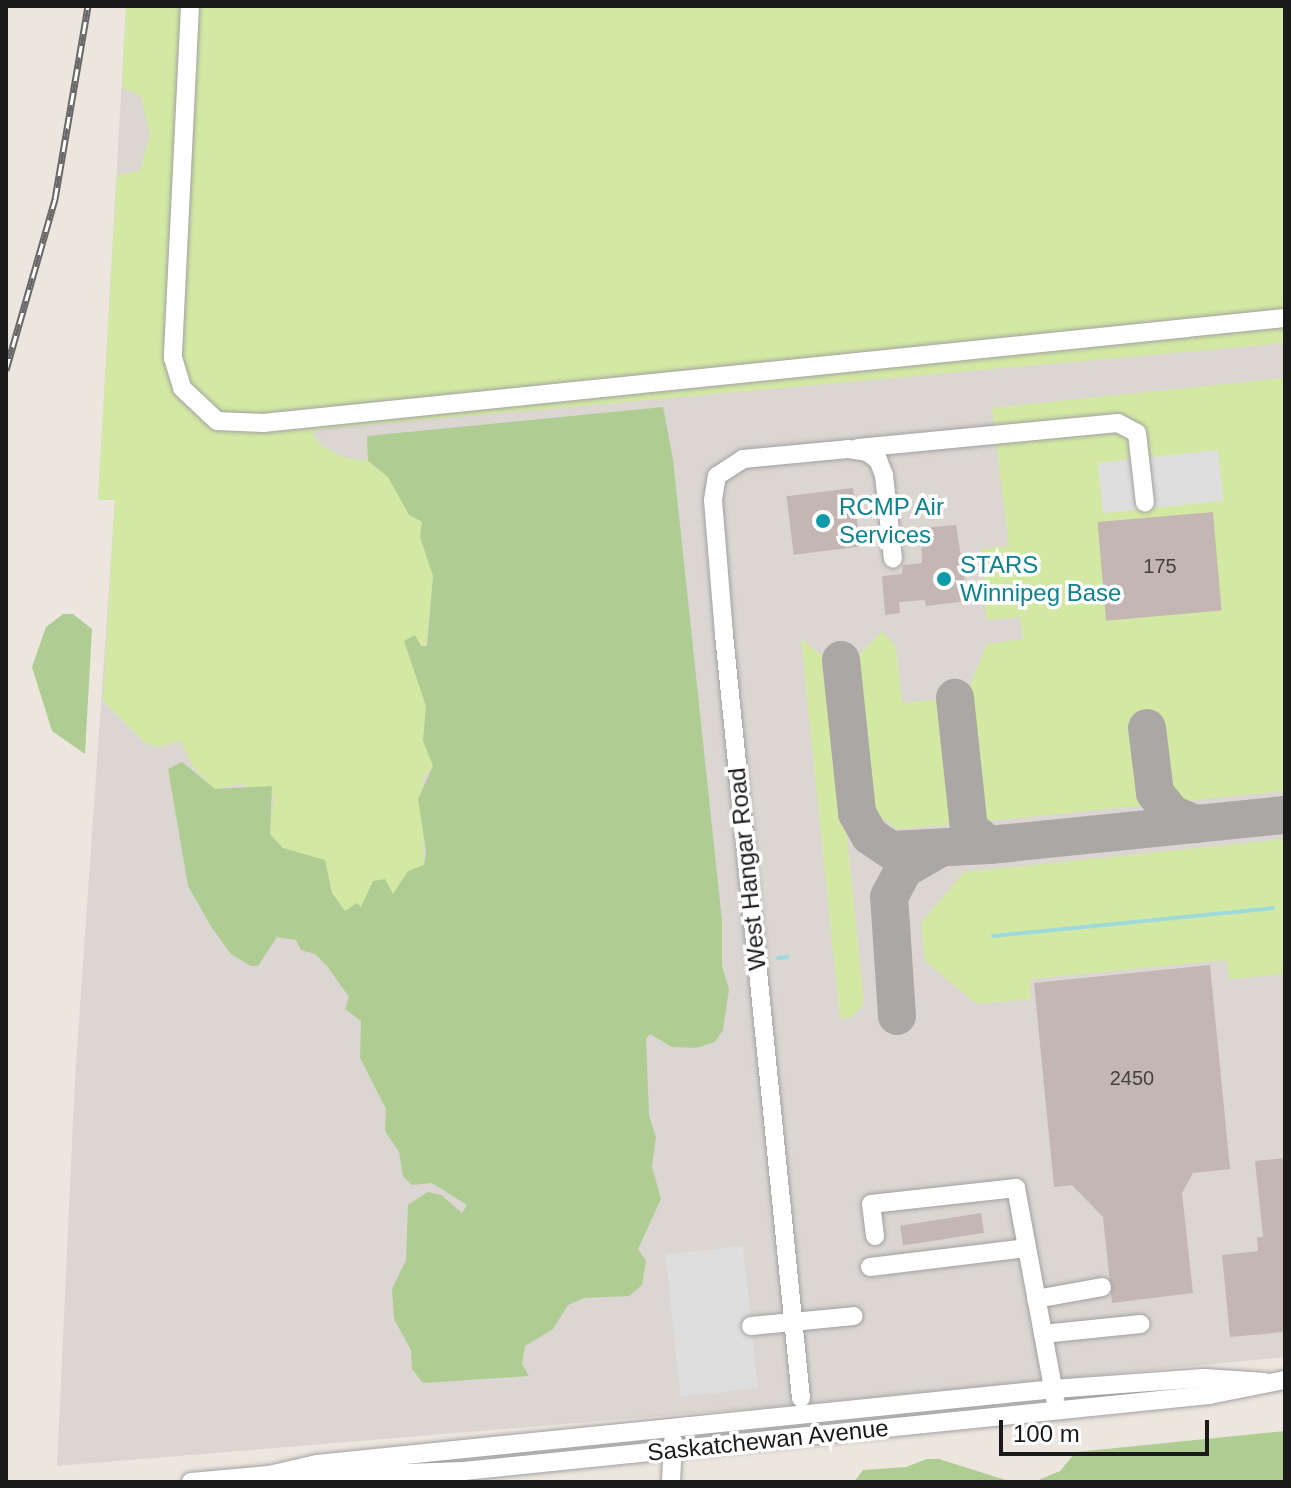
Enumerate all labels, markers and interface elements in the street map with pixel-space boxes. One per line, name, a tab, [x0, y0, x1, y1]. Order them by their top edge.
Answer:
place label: RCMP Air Services	[839, 493, 946, 549]
marker: RCMP Air Services	[814, 512, 832, 530]
place label: STARS Winnipeg Base	[960, 551, 1121, 607]
house number: 175	[1143, 554, 1177, 578]
marker: STARS Winnipeg Base	[935, 570, 953, 588]
street label: West Hangar Road	[722, 766, 772, 972]
house number: 2450	[1110, 1066, 1154, 1090]
scale bar	[1003, 1404, 1213, 1454]
street label: Saskatchewan Avenue	[645, 1413, 891, 1467]
text: 100 m	[1013, 1420, 1080, 1447]

